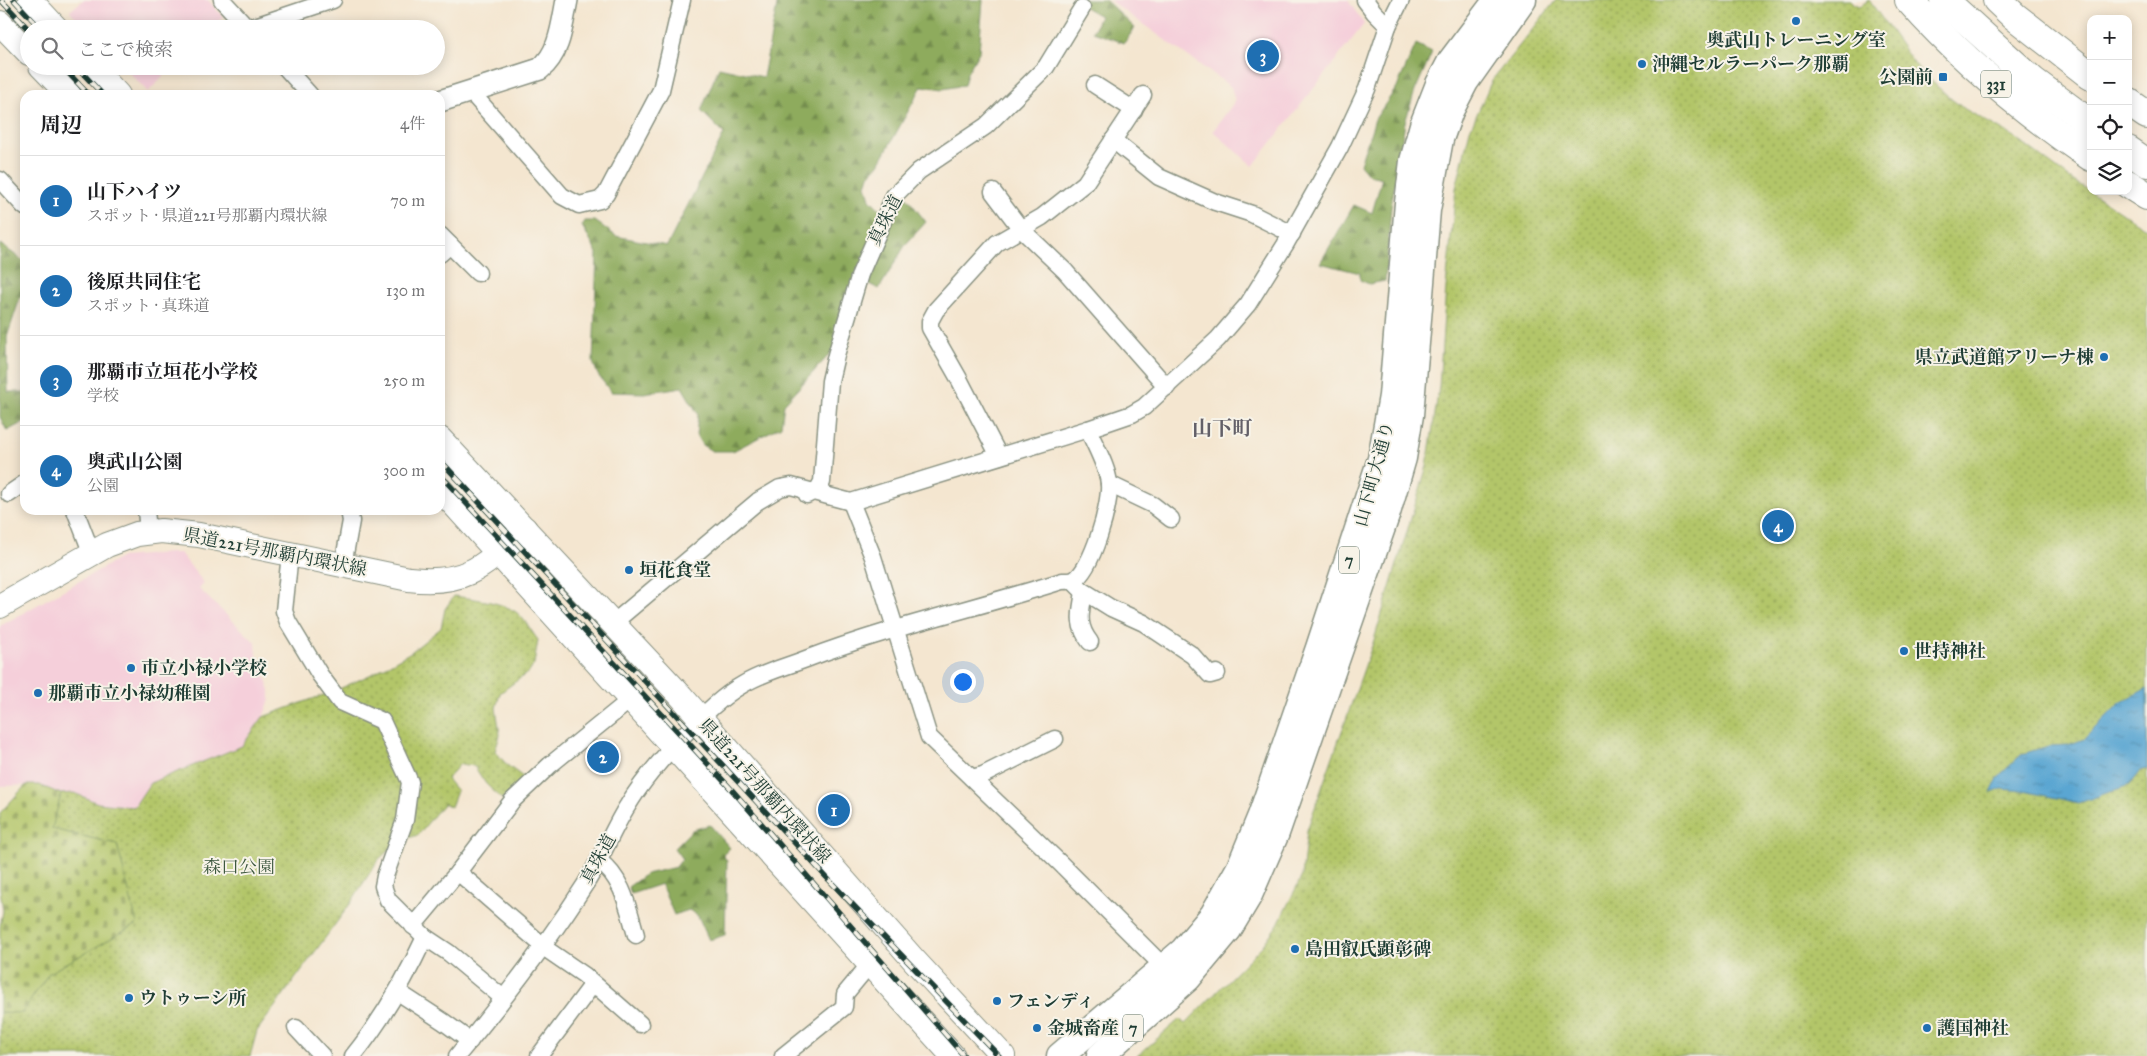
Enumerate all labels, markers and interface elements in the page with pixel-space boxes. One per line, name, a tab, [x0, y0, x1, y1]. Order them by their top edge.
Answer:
marker: 奥武山トレーニング室	[1790, 15, 1802, 27]
map controls	[2087, 15, 2132, 195]
button: +	[2087, 15, 2132, 60]
search box	[20, 20, 445, 75]
place label: 奥武山トレーニング室	[1706, 29, 1886, 51]
icon: search	[38, 34, 66, 62]
pin: 3	[1247, 37, 1279, 75]
text: ここで検索	[78, 38, 173, 61]
place label: 沖縄セルラーパーク那覇	[1652, 53, 1849, 75]
marker: 沖縄セルラーパーク那覇	[1636, 58, 1648, 70]
button: −	[2087, 60, 2132, 105]
place label: 公園前	[1879, 66, 1933, 88]
road number: 331	[1981, 70, 2011, 98]
marker: 公園前	[1937, 71, 1949, 83]
button: locate	[2087, 105, 2132, 150]
text: 周辺	[40, 112, 82, 138]
text: 4件	[400, 114, 425, 133]
button: layers	[2087, 150, 2132, 195]
text: 山下ハイツ	[87, 180, 182, 203]
text: 1	[53, 191, 59, 210]
text: 70 m	[390, 191, 425, 210]
street label: 真珠道	[863, 191, 907, 249]
text: スポット · 県道221号那覇内環状線	[87, 206, 327, 225]
text: 後原共同住宅	[87, 270, 201, 293]
text: 2	[52, 281, 60, 300]
text: 130 m	[386, 281, 425, 300]
text: スポット · 真珠道	[87, 296, 209, 315]
place label: 県立武道館アリーナ棟	[1915, 346, 2094, 368]
marker: 県立武道館アリーナ棟	[2098, 351, 2110, 363]
text: 那覇市立垣花小学校	[87, 360, 258, 383]
text: 3	[53, 371, 59, 390]
text: 250 m	[384, 371, 425, 390]
text: 学校	[87, 386, 119, 405]
district label: 山下町	[1192, 416, 1253, 440]
street label: 山下町大通り	[1349, 419, 1399, 529]
text: 奥武山公園	[87, 450, 182, 473]
text: 4	[52, 461, 60, 480]
text: 300 m	[383, 461, 425, 480]
text: 公園	[87, 476, 119, 495]
pin: 4	[1762, 507, 1794, 545]
street label: 県道221号那覇内環状線	[181, 523, 369, 581]
road number: 7	[1339, 546, 1359, 574]
place label: 垣花食堂	[639, 559, 711, 581]
marker: 垣花食堂	[623, 564, 635, 576]
place label: 世持神社	[1914, 640, 1986, 662]
marker: 世持神社	[1898, 645, 1910, 657]
place label: 市立小禄小学校	[141, 657, 267, 679]
marker: 市立小禄小学校	[125, 662, 137, 674]
your location	[950, 669, 976, 695]
place label: 那覇市立小禄幼稚園	[48, 682, 210, 704]
marker: 那覇市立小禄幼稚園	[32, 687, 44, 699]
street label: 県道221号那覇内環状線	[694, 714, 836, 868]
pin: 2	[587, 738, 619, 776]
pin: 1	[818, 791, 850, 829]
street label: 真珠道	[575, 830, 621, 888]
park label: 森口公園	[203, 856, 275, 878]
place label: 島田叡氏顕彰碑	[1305, 938, 1431, 960]
marker: 島田叡氏顕彰碑	[1289, 943, 1301, 955]
place label: ウトゥーシ所	[139, 987, 246, 1009]
place label: フェンディ	[1007, 990, 1095, 1012]
marker: ウトゥーシ所	[123, 992, 135, 1004]
marker: フェンディ	[991, 995, 1003, 1007]
road number: 7	[1123, 1014, 1143, 1042]
place label: 金城畜産	[1047, 1017, 1119, 1039]
place label: 護国神社	[1937, 1017, 2009, 1039]
marker: 金城畜産	[1031, 1022, 1043, 1034]
marker: 護国神社	[1921, 1022, 1933, 1034]

